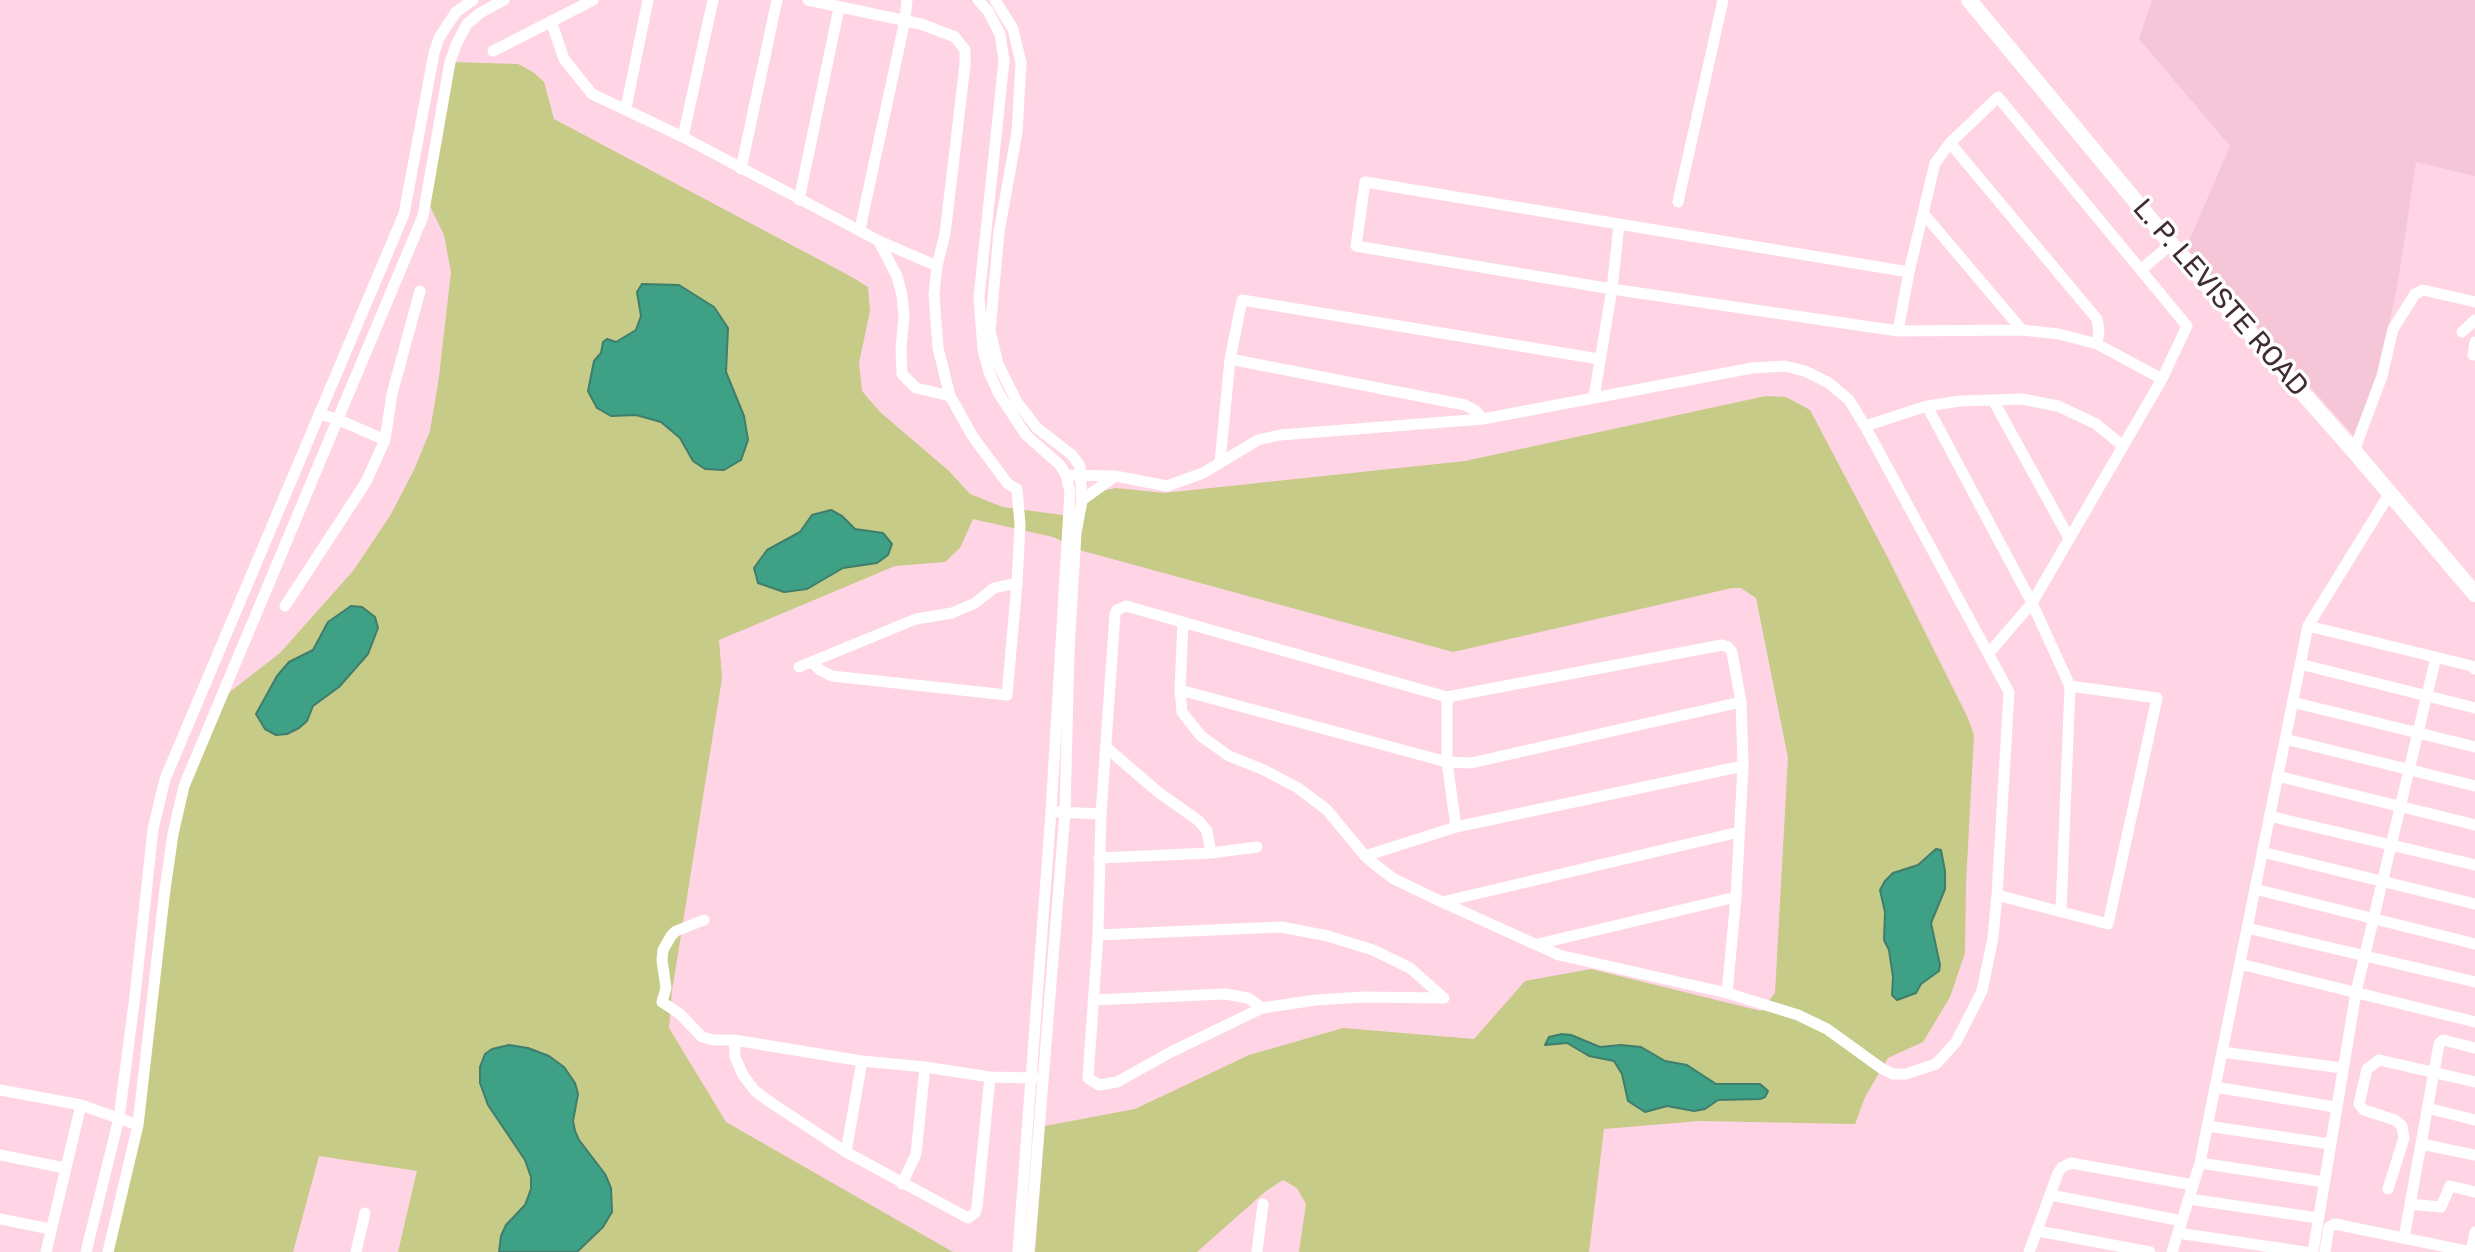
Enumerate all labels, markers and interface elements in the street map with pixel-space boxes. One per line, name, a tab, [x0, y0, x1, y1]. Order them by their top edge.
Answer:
street label: L. P. LEVISTE ROAD	[2125, 193, 2315, 403]

